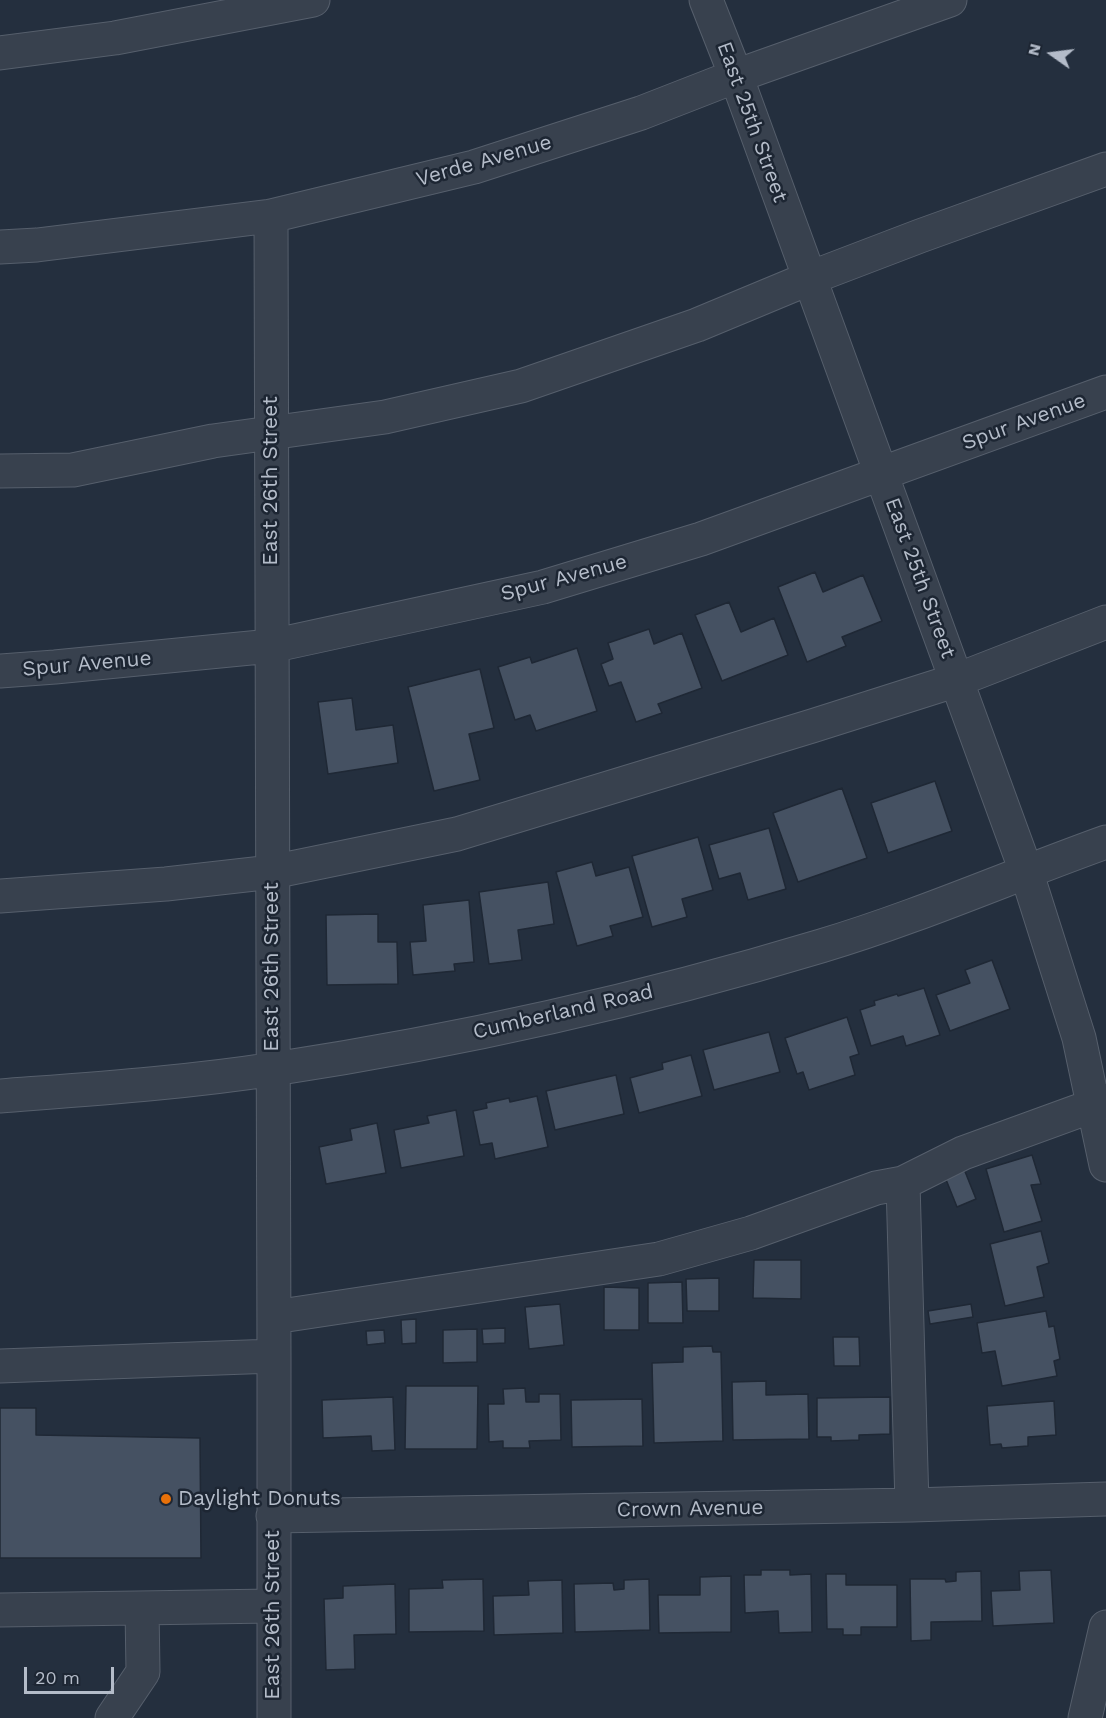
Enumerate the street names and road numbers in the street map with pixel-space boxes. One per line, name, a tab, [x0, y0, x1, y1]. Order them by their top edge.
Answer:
street label: East 25th Street	[711, 38, 793, 206]
street label: Verde Avenue	[413, 130, 555, 192]
street label: Spur Avenue	[959, 388, 1089, 456]
street label: East 26th Street	[258, 396, 284, 566]
street label: East 25th Street	[879, 494, 961, 662]
street label: Spur Avenue	[498, 549, 630, 607]
street label: Spur Avenue	[21, 646, 153, 682]
street label: East 26th Street	[259, 882, 285, 1052]
street label: Cumberland Road	[470, 979, 656, 1045]
street label: Crown Avenue	[616, 1495, 764, 1523]
street label: East 26th Street	[260, 1530, 286, 1700]

